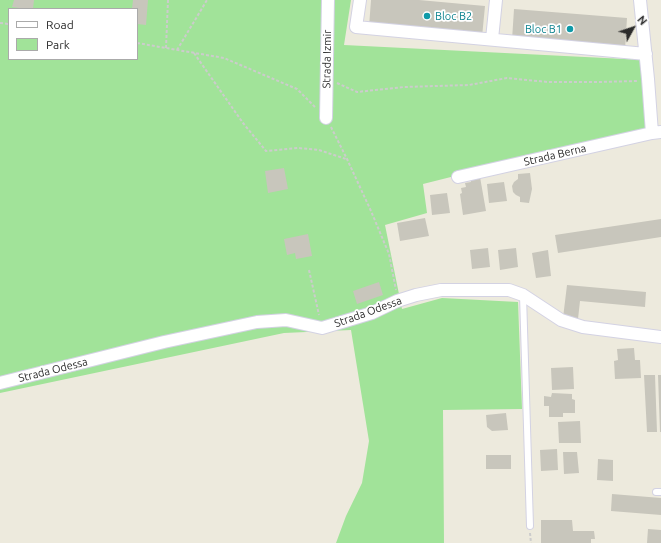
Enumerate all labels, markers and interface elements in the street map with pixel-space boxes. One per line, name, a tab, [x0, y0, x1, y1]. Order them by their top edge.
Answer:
legend	[8, 8, 138, 60]
north arrow	[613, 8, 653, 48]
place label: Bloc B2	[435, 9, 472, 23]
marker: Bloc B2	[422, 11, 432, 21]
text: N	[635, 13, 649, 27]
text: Road	[46, 18, 74, 31]
place label: Bloc B1	[525, 22, 562, 36]
marker: Bloc B1	[565, 24, 575, 34]
street label: Strada Izmir	[320, 30, 334, 88]
text: Park	[46, 38, 70, 51]
street label: Strada Berna	[522, 141, 588, 169]
street label: Strada Odessa	[333, 294, 403, 330]
street label: Strada Odessa	[17, 355, 89, 385]

